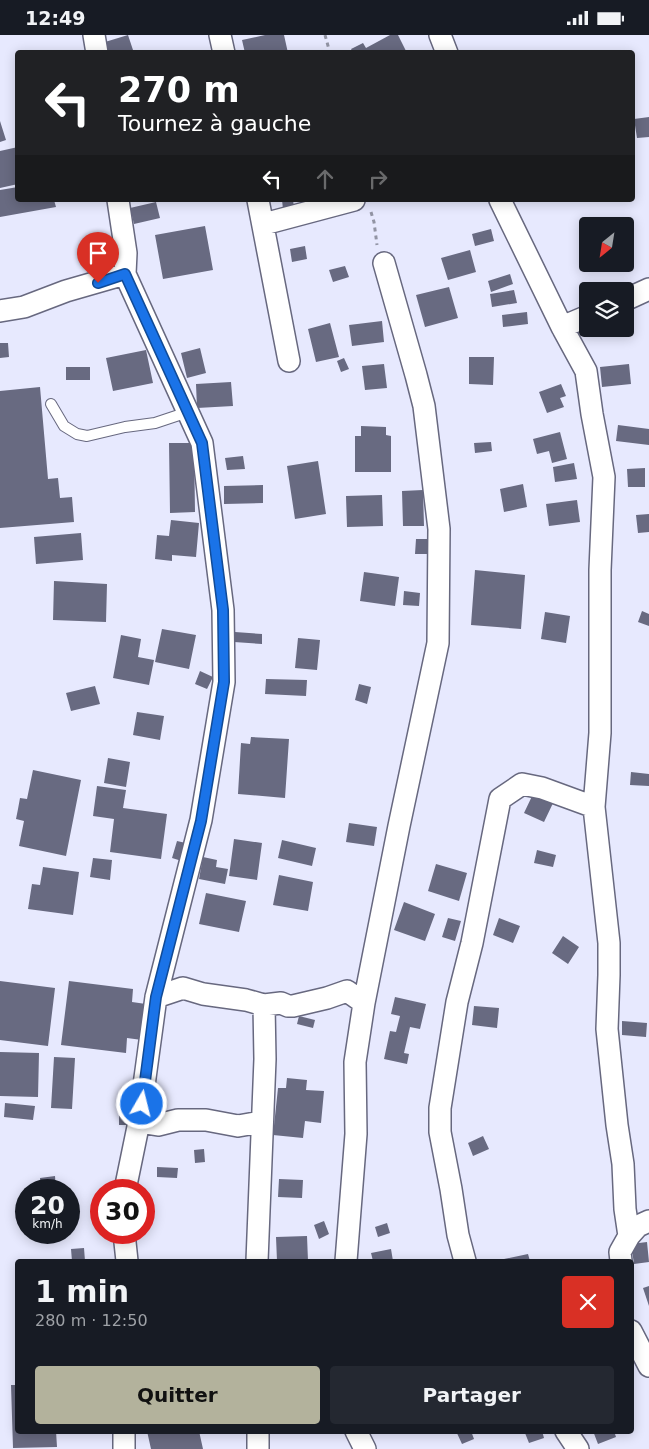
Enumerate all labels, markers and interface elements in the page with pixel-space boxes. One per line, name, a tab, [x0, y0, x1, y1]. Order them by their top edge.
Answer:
text: 12:49	[25, 7, 85, 29]
icon: left	[35, 70, 100, 135]
text: 270 m	[118, 70, 240, 110]
text: Tournez à gauche	[118, 111, 311, 136]
icon: left	[258, 165, 286, 193]
icon: ahead	[311, 165, 339, 193]
icon: right	[364, 165, 392, 193]
north arrow	[579, 217, 634, 273]
map controls	[579, 217, 634, 337]
pin	[77, 232, 119, 283]
icon: arrive	[84, 239, 112, 267]
button: layers	[579, 282, 634, 337]
position arrow	[115, 1077, 167, 1129]
speed limit sign: 30	[90, 1179, 155, 1244]
text: 20	[30, 1191, 65, 1220]
text: km/h	[32, 1217, 63, 1231]
text: 1 min	[35, 1274, 129, 1309]
button: close	[562, 1276, 614, 1328]
text: 280 m · 12:50	[35, 1311, 148, 1330]
button: Quitter	[35, 1366, 320, 1424]
button: Partager	[330, 1366, 614, 1424]

